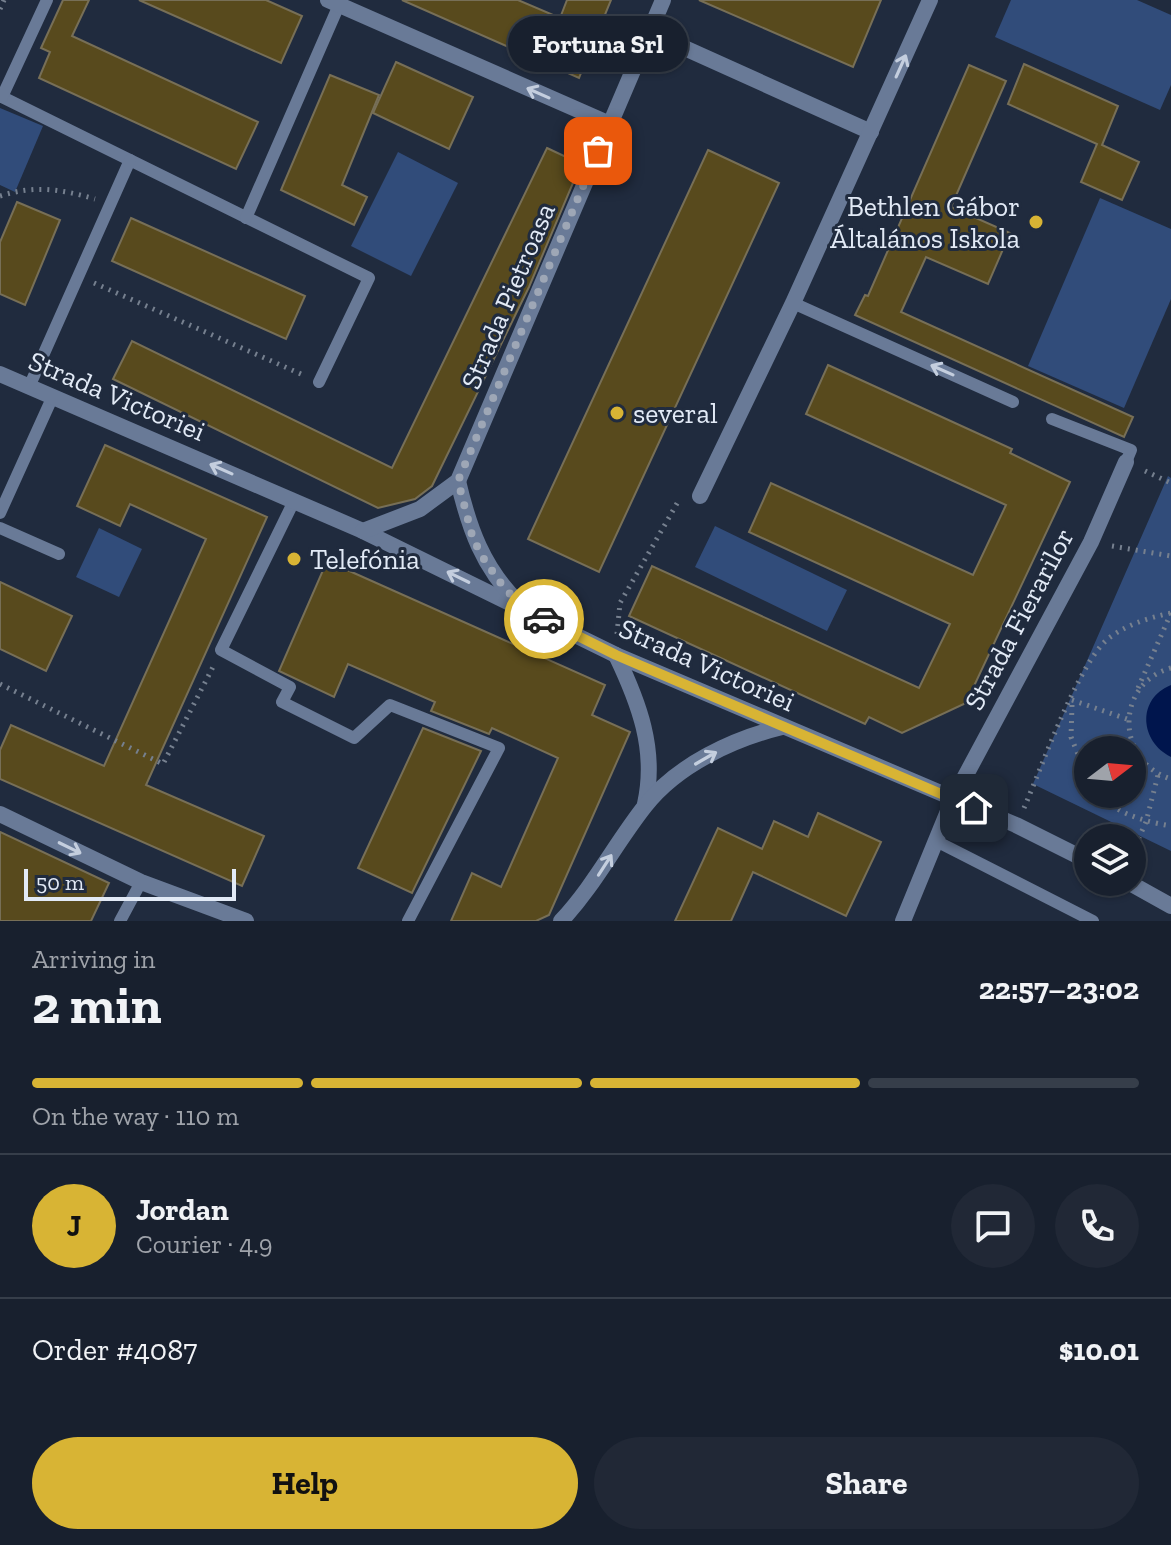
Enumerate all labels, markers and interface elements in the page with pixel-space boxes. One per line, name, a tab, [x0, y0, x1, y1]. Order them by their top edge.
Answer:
callout: Fortuna Srl	[508, 15, 688, 71]
text: Fortuna Srl	[532, 28, 664, 60]
one-way arrow	[894, 54, 909, 79]
one-way arrow	[526, 84, 551, 99]
pin	[564, 117, 632, 185]
icon: bag	[576, 129, 620, 173]
place label: Bethlen Gábor Általános Iskola	[830, 190, 1020, 255]
street label: Strada Pietroasa	[454, 198, 562, 394]
marker: Bethlen Gábor Általános Iskola	[1027, 213, 1045, 231]
street label: Strada Victoriei	[24, 344, 210, 448]
one-way arrow	[930, 362, 954, 377]
place label: several	[633, 397, 718, 430]
marker: several	[608, 404, 626, 422]
one-way arrow	[209, 461, 233, 476]
street label: Strada Fierarilor	[957, 523, 1081, 715]
place label: Telefónia	[310, 543, 420, 576]
marker: Telefónia	[285, 550, 303, 568]
one-way arrow	[446, 569, 470, 584]
courier	[504, 579, 584, 659]
icon: car	[522, 597, 566, 641]
street label: Strada Victoriei	[614, 612, 800, 718]
north arrow	[1074, 736, 1146, 808]
map controls	[1074, 736, 1146, 896]
one-way arrow	[694, 750, 717, 766]
pin	[940, 774, 1008, 842]
icon: home	[952, 786, 996, 830]
button: layers	[1074, 824, 1146, 896]
one-way arrow	[58, 841, 82, 856]
one-way arrow	[598, 854, 614, 877]
scale bar	[24, 865, 236, 901]
text: 50 m	[36, 869, 84, 896]
text: Arriving in	[32, 943, 155, 975]
text: 22:57–23:02	[979, 971, 1139, 1007]
text: 2 min	[32, 974, 162, 1036]
text: On the way · 110 m	[32, 1100, 239, 1132]
button: chat	[951, 1184, 1035, 1268]
button: phone	[1055, 1184, 1139, 1268]
text: Jordan	[136, 1192, 229, 1228]
text: J	[67, 1208, 81, 1244]
text: Courier · 4.9	[136, 1228, 272, 1260]
text: Order #4087	[32, 1332, 197, 1368]
text: $10.01	[1059, 1332, 1139, 1368]
button: Help	[32, 1437, 578, 1529]
button: Share	[594, 1437, 1139, 1529]

